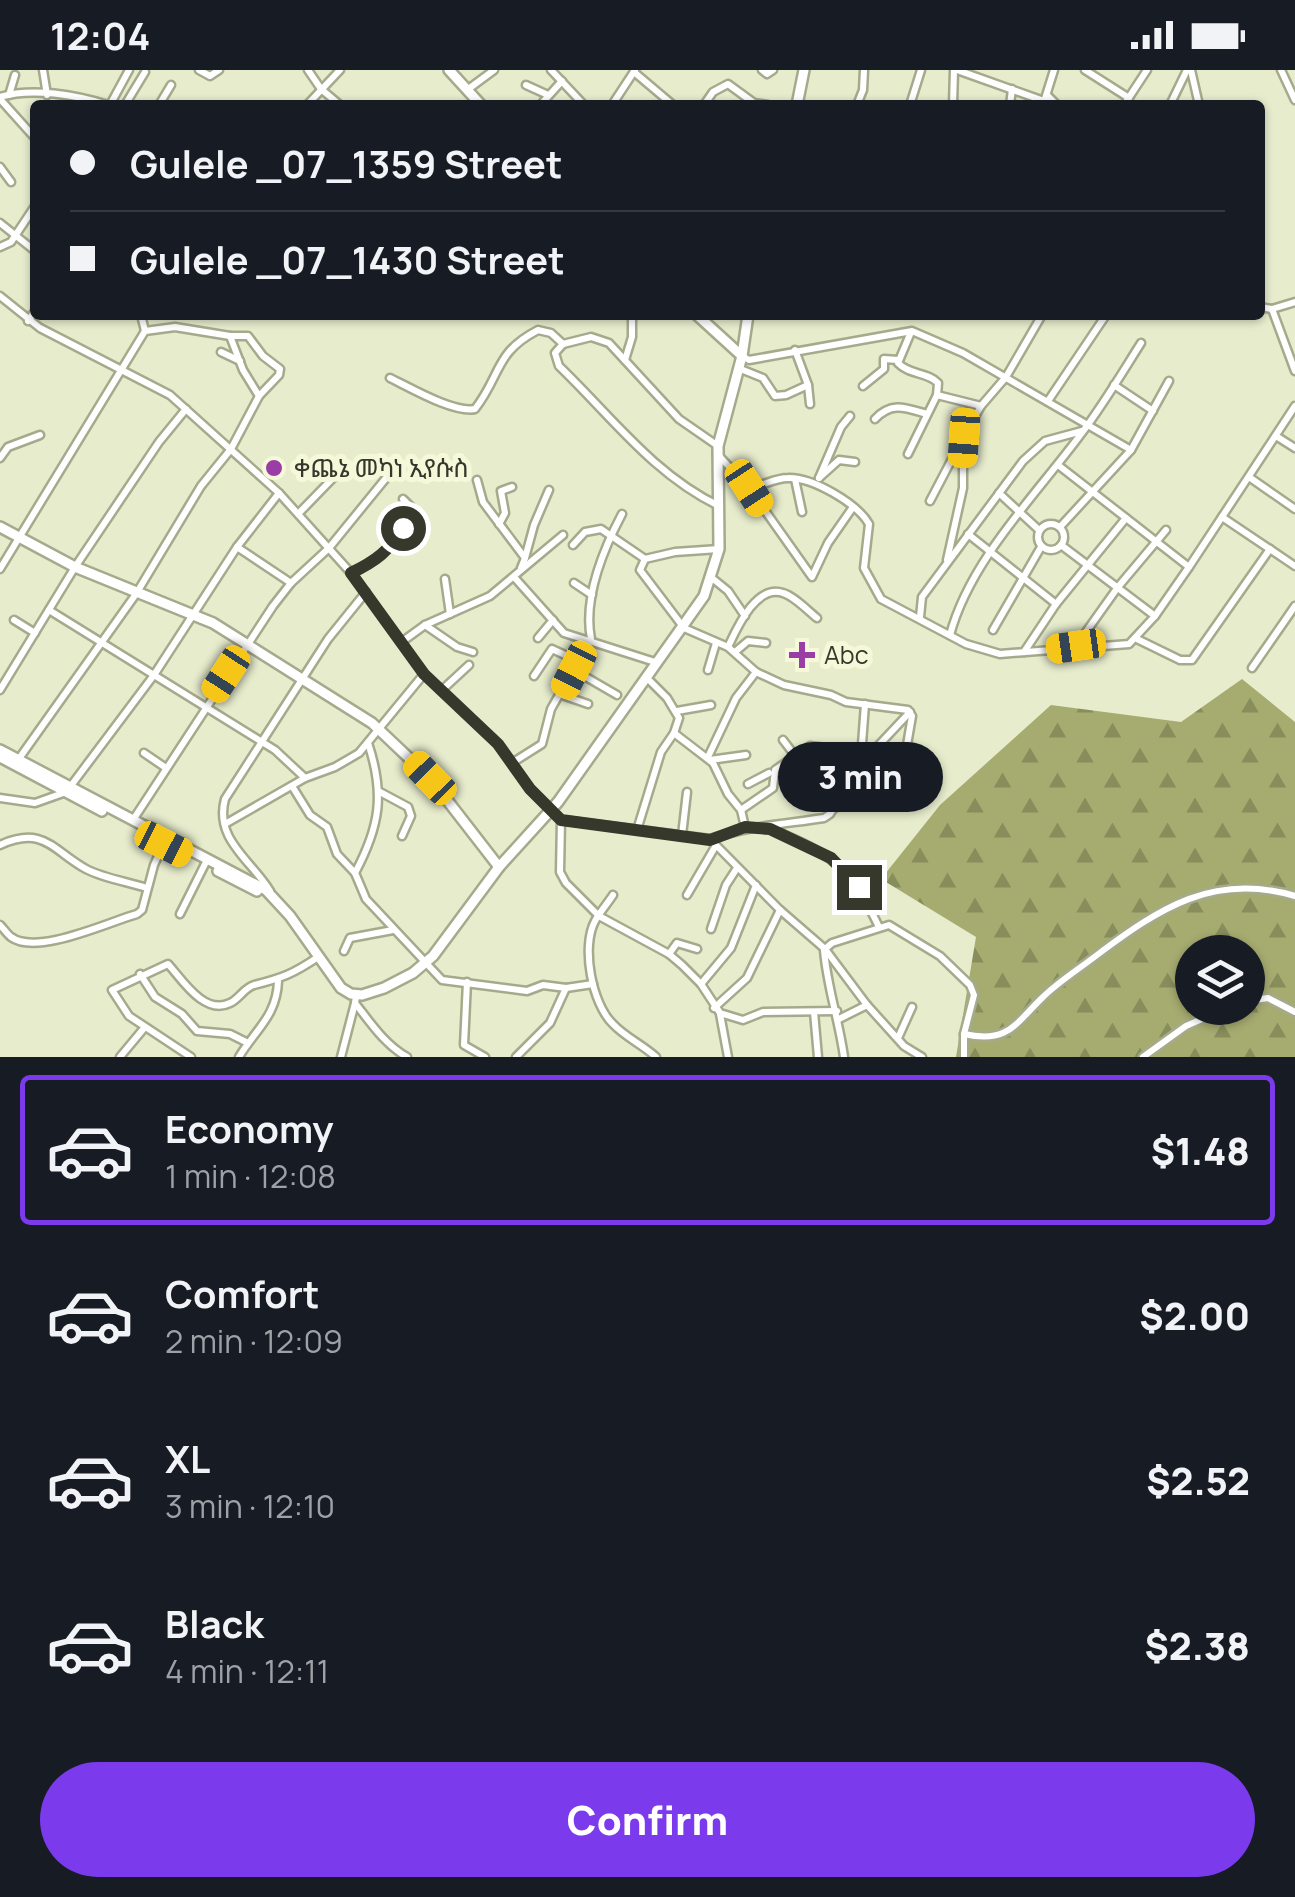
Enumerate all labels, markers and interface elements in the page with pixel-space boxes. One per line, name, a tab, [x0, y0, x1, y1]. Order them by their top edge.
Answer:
text: 12:04	[50, 9, 150, 61]
text: Gulele _07_1359 Street	[130, 137, 562, 189]
text: Gulele _07_1430 Street	[130, 233, 565, 285]
car	[947, 407, 981, 469]
place label: ቀጨኔ መካነ ኢየሱስ	[294, 450, 469, 485]
car	[720, 455, 778, 521]
marker: ቀጨኔ መካነ ኢየሱስ	[263, 457, 285, 479]
route start	[381, 506, 426, 551]
car	[1044, 627, 1108, 665]
car	[547, 636, 601, 704]
place label: Abc	[824, 637, 869, 672]
car	[197, 641, 255, 707]
marker: Abc	[789, 642, 815, 668]
callout: 3 min	[776, 742, 942, 812]
car	[398, 746, 462, 810]
text: 3 min	[818, 755, 903, 799]
car	[130, 817, 198, 871]
route end	[837, 865, 882, 910]
map controls	[1175, 935, 1265, 1025]
button: layers	[1175, 935, 1265, 1025]
text: Economy	[165, 1102, 334, 1154]
icon: car	[45, 1105, 135, 1195]
text: $1.48	[1151, 1124, 1250, 1176]
text: 1 min · 12:08	[165, 1154, 336, 1198]
text: Comfort	[165, 1267, 319, 1319]
icon: car	[45, 1270, 135, 1360]
text: $2.00	[1139, 1289, 1250, 1341]
text: 2 min · 12:09	[165, 1319, 343, 1363]
text: XL	[165, 1432, 210, 1484]
icon: car	[45, 1435, 135, 1525]
text: $2.52	[1146, 1454, 1250, 1506]
text: 3 min · 12:10	[165, 1484, 335, 1528]
text: Black	[165, 1597, 264, 1649]
icon: car	[45, 1600, 135, 1690]
text: $2.38	[1144, 1619, 1250, 1671]
text: 4 min · 12:11	[165, 1649, 329, 1693]
button: Confirm	[40, 1762, 1255, 1877]

